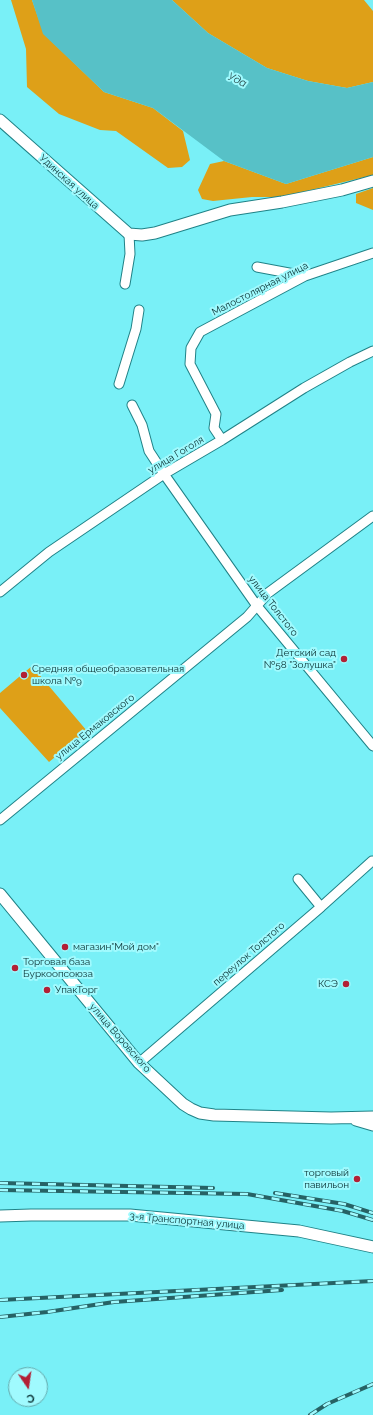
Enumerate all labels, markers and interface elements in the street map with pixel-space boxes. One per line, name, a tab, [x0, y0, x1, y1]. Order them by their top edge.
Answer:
water label: Уда	[225, 70, 249, 90]
street label: Удинская улица	[37, 152, 101, 212]
street label: Малостолярная улица	[210, 260, 310, 318]
street label: улица Гоголя	[146, 434, 206, 476]
street label: улица Толстого	[246, 573, 300, 639]
place label: Детский сад №58 "Золушка"	[264, 647, 336, 670]
marker: Детский сад №58 "Золушка"	[339, 654, 349, 664]
place label: Средняя общеобразовательная школа №9	[32, 663, 184, 686]
marker: Средняя общеобразовательная школа №9	[19, 670, 29, 680]
street label: улица Ермаковского	[53, 691, 137, 763]
street label: переулок Толстого	[211, 920, 287, 988]
place label: магазин"Мой дом"	[73, 941, 159, 953]
marker: магазин"Мой дом"	[60, 942, 70, 952]
place label: Торговая база Буркоопсоюза	[23, 956, 93, 980]
marker: Торговая база Буркоопсоюза	[10, 963, 20, 973]
place label: КСЭ	[318, 978, 338, 990]
marker: КСЭ	[341, 979, 351, 989]
place label: УпакТорг	[55, 984, 98, 996]
marker: УпакТорг	[42, 985, 52, 995]
street label: улица Воровского	[87, 1001, 153, 1075]
place label: торговый павильон	[304, 1167, 349, 1190]
marker: торговый павильон	[352, 1174, 362, 1184]
street label: 3-я Транспортная улица	[129, 1210, 245, 1232]
north arrow	[8, 1367, 48, 1407]
text: С	[25, 1391, 36, 1405]

